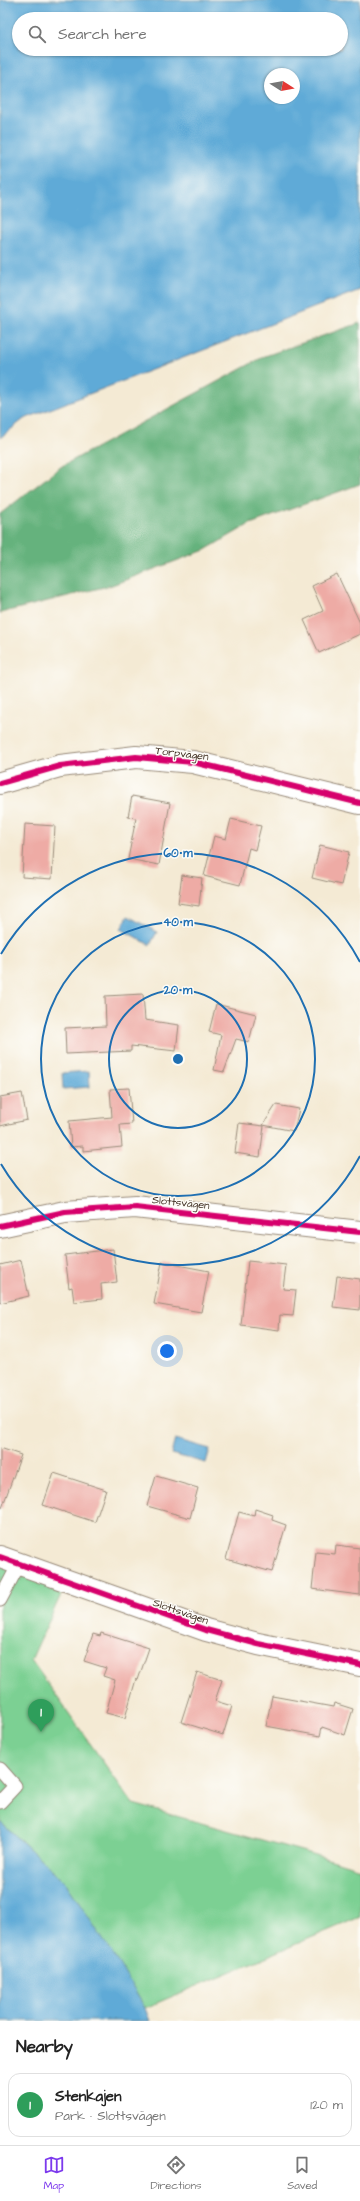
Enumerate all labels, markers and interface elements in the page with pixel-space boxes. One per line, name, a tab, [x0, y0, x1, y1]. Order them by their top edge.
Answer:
search box	[12, 12, 348, 56]
icon: search	[26, 23, 48, 45]
text: Search here	[58, 24, 147, 45]
north arrow	[264, 68, 300, 104]
street label: Torpvägen	[154, 743, 210, 765]
text: 60 m	[163, 845, 193, 862]
text: 40 m	[163, 914, 194, 931]
text: 20 m	[163, 982, 193, 999]
centre of rings	[171, 1052, 185, 1066]
street label: Slottsvägen	[151, 1192, 211, 1214]
your location	[157, 1341, 177, 1361]
street label: Slottsvägen	[151, 1595, 211, 1629]
pin: 1	[28, 1699, 54, 1732]
text: Nearby	[16, 2035, 73, 2059]
text: Stenkajen	[55, 2086, 121, 2107]
text: 1	[29, 2096, 31, 2114]
text: 120 m	[310, 2096, 343, 2114]
text: Park · Slottsvägen	[55, 2107, 166, 2125]
tab: Map	[43, 2154, 65, 2193]
tab: Directions	[150, 2154, 202, 2193]
tab: Saved	[287, 2154, 317, 2193]

